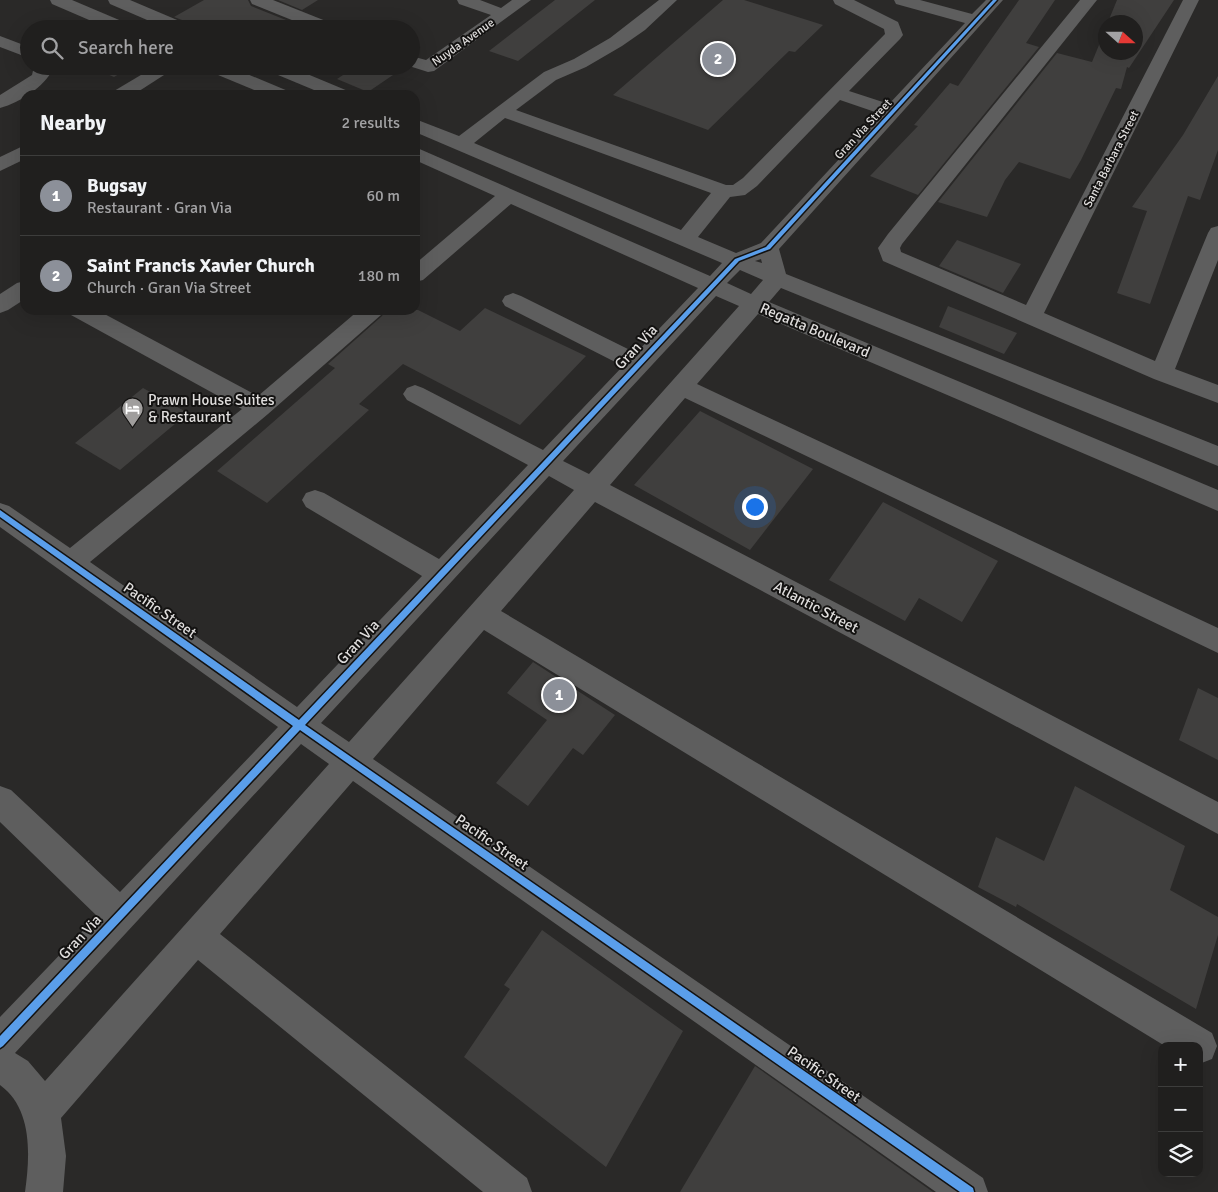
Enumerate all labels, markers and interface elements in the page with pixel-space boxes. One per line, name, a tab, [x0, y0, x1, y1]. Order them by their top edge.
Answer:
street label: Nuyda Avenue	[429, 15, 497, 69]
north arrow	[1098, 15, 1143, 60]
search box	[20, 20, 420, 75]
icon: search	[38, 34, 66, 62]
text: Search here	[78, 36, 174, 60]
pin: 2	[702, 40, 734, 78]
street label: Gran Via Street	[831, 96, 895, 163]
street label: Santa Barbara Street	[1081, 108, 1142, 210]
text: Nearby	[40, 110, 106, 136]
text: 2 results	[341, 113, 400, 133]
text: Bugsay	[87, 174, 147, 198]
text: 1	[52, 186, 60, 206]
text: 60 m	[366, 186, 400, 206]
text: Restaurant · Gran Via	[87, 198, 232, 218]
text: Saint Francis Xavier Church	[87, 254, 315, 278]
text: 2	[52, 266, 60, 286]
text: 180 m	[358, 266, 400, 286]
text: Church · Gran Via Street	[87, 278, 251, 298]
street label: Regatta Boulevard	[757, 299, 873, 361]
street label: Gran Via	[611, 321, 661, 373]
place label: Prawn House Suites & Restaurant	[148, 391, 275, 426]
hotel icon: Prawn House Suites & Restaurant	[120, 397, 144, 428]
your location	[742, 494, 768, 520]
street label: Atlantic Street	[771, 577, 861, 637]
street label: Pacific Street	[120, 578, 200, 642]
street label: Gran Via	[333, 616, 383, 668]
pin: 1	[543, 676, 575, 714]
street label: Pacific Street	[452, 810, 532, 874]
street label: Gran Via	[55, 911, 105, 963]
street label: Pacific Street	[784, 1042, 864, 1106]
map controls	[1158, 1042, 1203, 1177]
button: +	[1158, 1042, 1203, 1087]
button: −	[1158, 1087, 1203, 1132]
button: layers	[1158, 1132, 1203, 1177]

